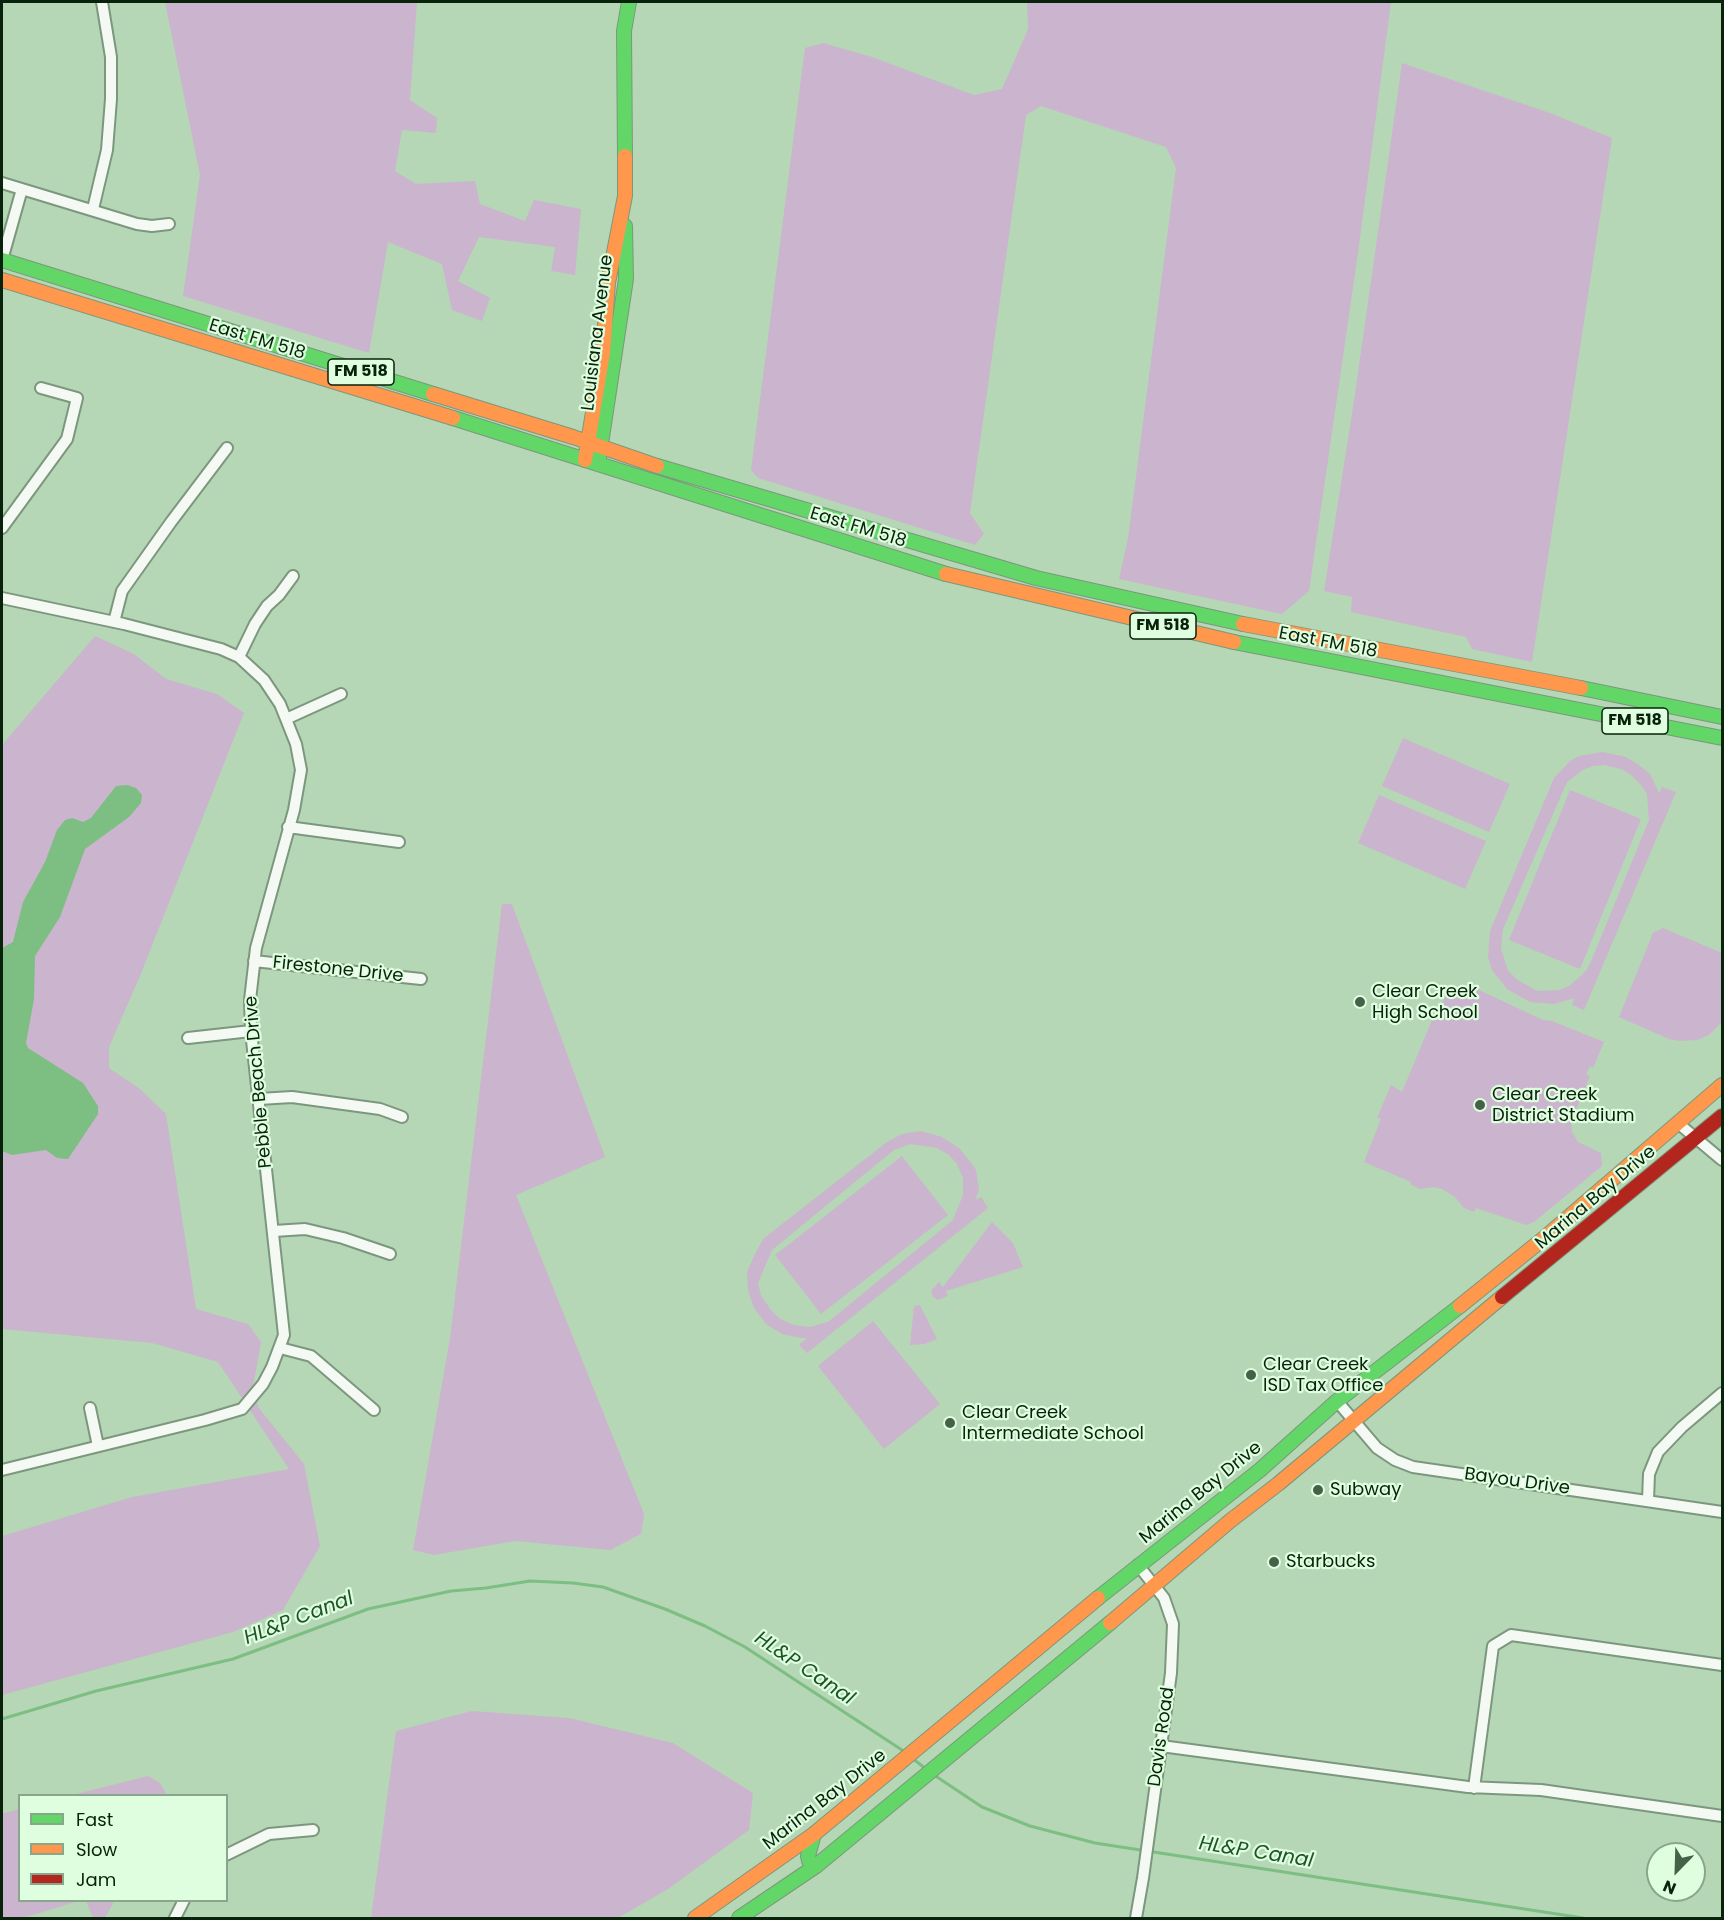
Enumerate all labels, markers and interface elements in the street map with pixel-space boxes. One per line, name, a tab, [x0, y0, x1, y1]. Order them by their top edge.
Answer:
street label: Louisiana Avenue	[578, 254, 618, 412]
street label: East FM 518	[206, 315, 308, 365]
road number: FM 518	[328, 359, 394, 385]
street label: East FM 518	[807, 503, 909, 553]
road number: FM 518	[1130, 613, 1196, 639]
street label: East FM 518	[1277, 623, 1379, 663]
road number: FM 518	[1602, 708, 1668, 734]
street label: Firestone Drive	[272, 952, 404, 988]
place label: Clear Creek High School	[1372, 981, 1478, 1024]
street label: Pebble Beach Drive	[241, 995, 277, 1169]
marker: Clear Creek High School	[1353, 995, 1367, 1009]
place label: Clear Creek District Stadium	[1492, 1084, 1634, 1126]
marker: Clear Creek District Stadium	[1473, 1098, 1487, 1112]
street label: Marina Bay Drive	[1531, 1141, 1661, 1255]
place label: Clear Creek ISD Tax Office	[1263, 1354, 1383, 1396]
marker: Clear Creek ISD Tax Office	[1244, 1368, 1258, 1382]
place label: Clear Creek Intermediate School	[962, 1402, 1144, 1444]
marker: Clear Creek Intermediate School	[943, 1416, 957, 1430]
street label: Marina Bay Drive	[1136, 1437, 1266, 1549]
street label: Bayou Drive	[1463, 1464, 1571, 1500]
place label: Subway	[1330, 1479, 1401, 1501]
marker: Subway	[1311, 1483, 1325, 1497]
place label: Starbucks	[1286, 1551, 1375, 1573]
marker: Starbucks	[1267, 1555, 1281, 1569]
water label: HL&P Canal	[241, 1587, 357, 1651]
water label: HL&P Canal	[750, 1627, 858, 1711]
street label: Davis Road	[1144, 1686, 1180, 1788]
street label: Marina Bay Drive	[759, 1745, 891, 1855]
legend	[18, 1794, 228, 1902]
text: Fast	[76, 1807, 113, 1832]
water label: HL&P Canal	[1197, 1832, 1315, 1874]
text: Slow	[76, 1837, 117, 1862]
north arrow	[1646, 1842, 1706, 1902]
text: Jam	[76, 1867, 116, 1892]
text: N	[1660, 1874, 1680, 1900]

